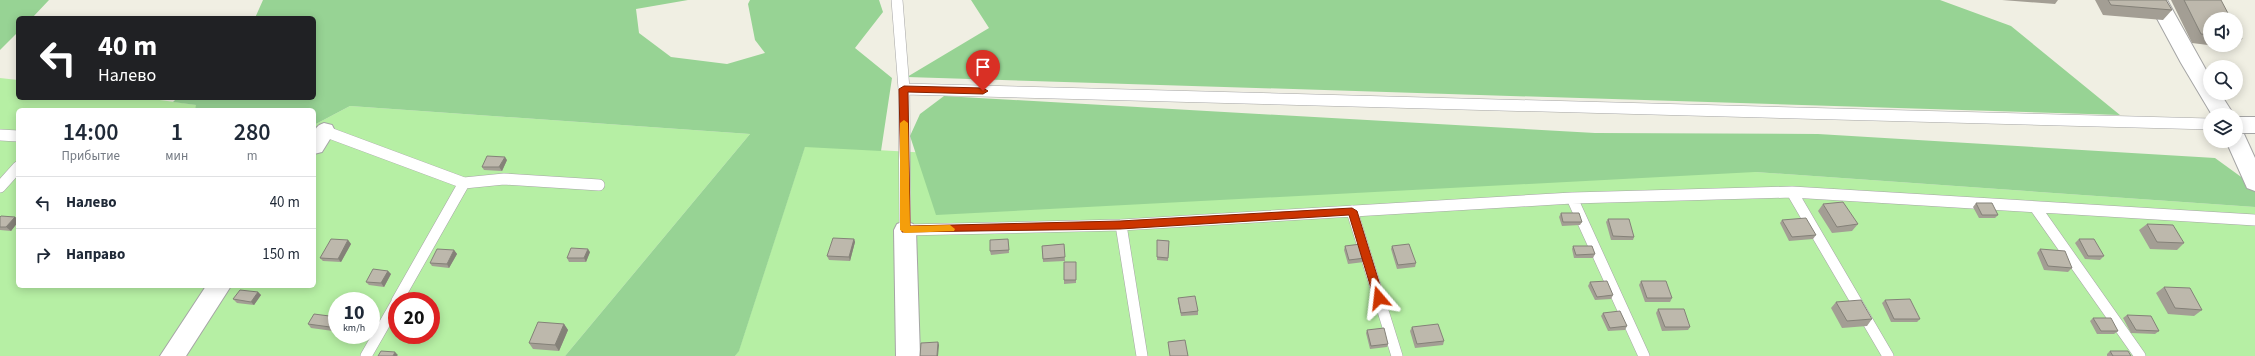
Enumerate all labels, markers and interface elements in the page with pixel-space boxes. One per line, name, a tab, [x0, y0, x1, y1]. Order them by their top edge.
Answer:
map controls	[2203, 12, 2243, 148]
button: sound	[2203, 12, 2243, 52]
text: 40 m	[98, 26, 157, 66]
icon: left	[32, 32, 84, 84]
pin	[966, 50, 1000, 91]
icon: arrive	[972, 56, 994, 78]
button: search	[2203, 60, 2243, 100]
text: Налево	[98, 63, 156, 88]
button: layers	[2203, 108, 2243, 148]
text: 14:00	[63, 115, 119, 150]
text: 1	[171, 115, 183, 150]
text: 280	[234, 115, 271, 150]
text: Прибытие	[61, 147, 120, 165]
text: мин	[165, 147, 188, 165]
text: m	[247, 147, 257, 165]
icon: left	[32, 192, 54, 214]
text: Налево	[66, 192, 117, 213]
text: 40 m	[270, 192, 300, 213]
icon: right	[32, 244, 54, 266]
text: Направо	[66, 244, 125, 265]
text: 150 m	[262, 244, 300, 265]
position arrow	[1358, 277, 1400, 319]
speed limit sign: 20	[388, 292, 440, 344]
text: 10	[343, 299, 365, 327]
text: km/h	[343, 321, 365, 335]

